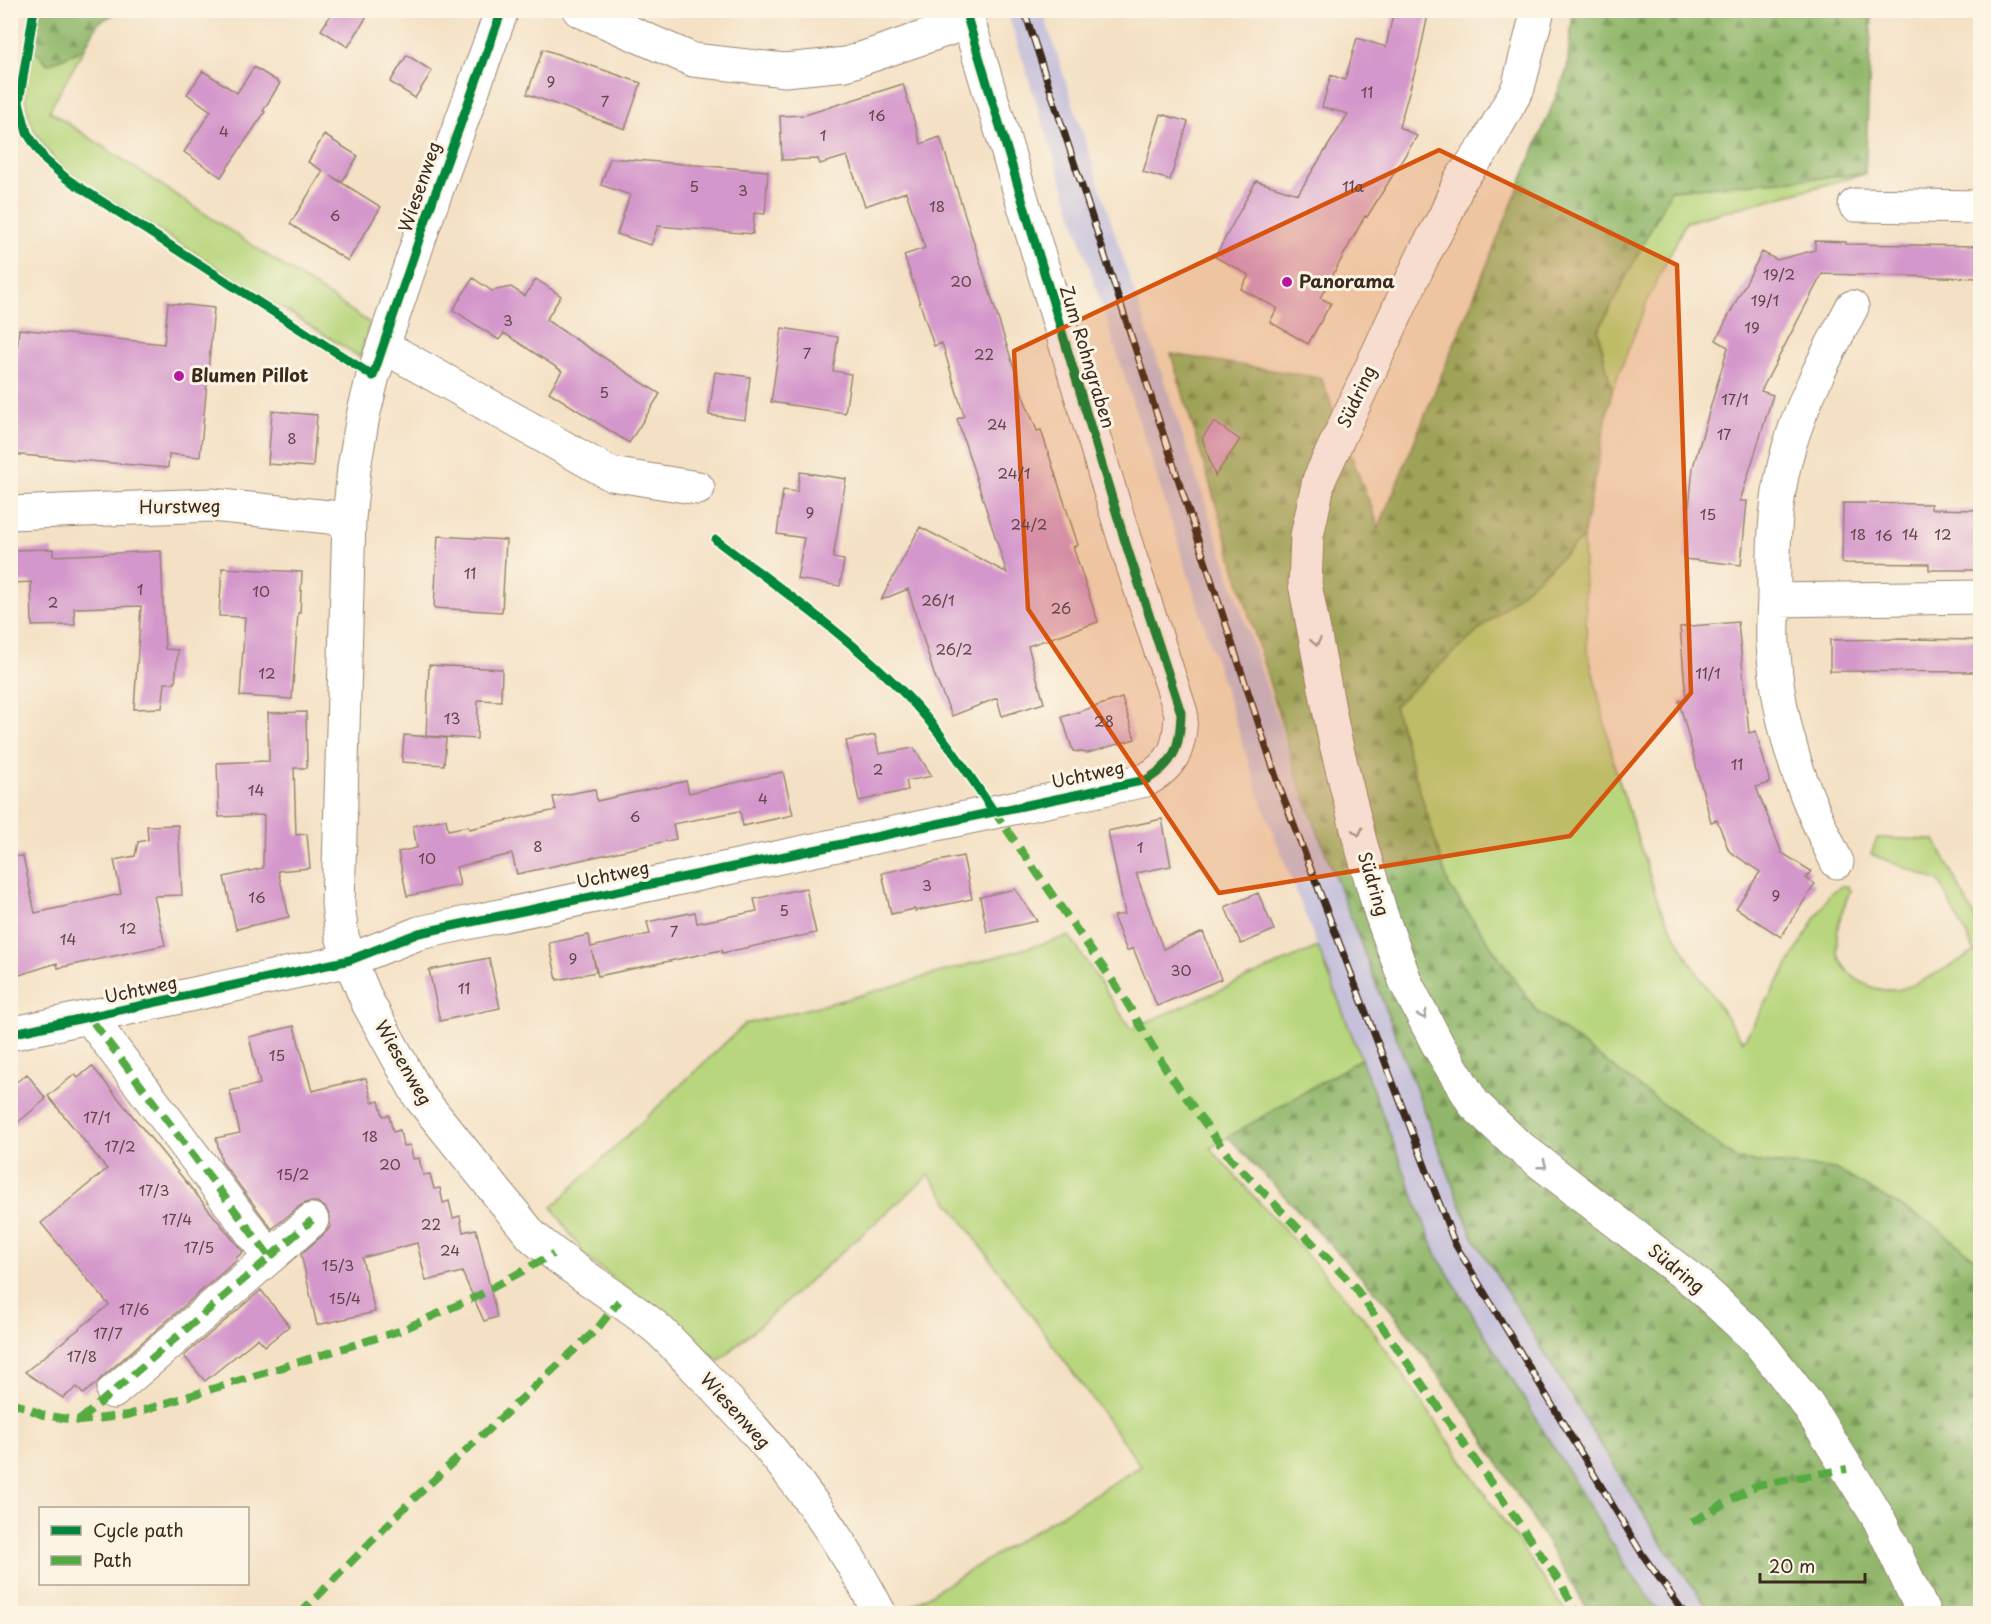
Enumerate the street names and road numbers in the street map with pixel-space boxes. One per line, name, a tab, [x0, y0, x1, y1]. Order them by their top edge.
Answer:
street label: Wiesenweg	[390, 137, 447, 236]
street label: Zum Rohngraben	[1054, 282, 1123, 431]
street label: Südring	[1329, 361, 1382, 432]
street label: Hurstweg	[139, 491, 221, 520]
street label: Uchtweg	[1049, 753, 1127, 794]
street label: Südring	[1352, 848, 1397, 919]
street label: Uchtweg	[574, 853, 652, 894]
street label: Uchtweg	[102, 968, 180, 1009]
street label: Wiesenweg	[369, 1015, 440, 1110]
street label: Südring	[1643, 1237, 1711, 1299]
street label: Wiesenweg	[694, 1366, 778, 1454]

